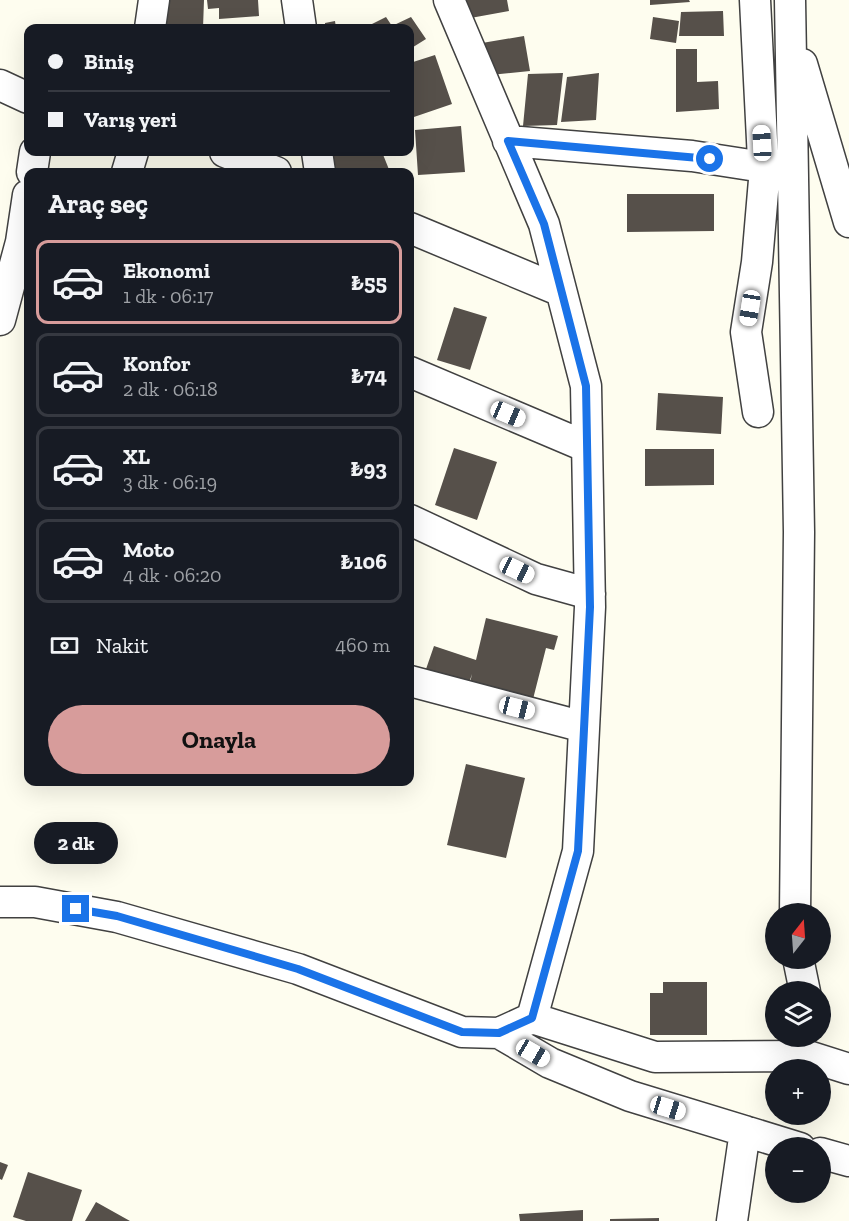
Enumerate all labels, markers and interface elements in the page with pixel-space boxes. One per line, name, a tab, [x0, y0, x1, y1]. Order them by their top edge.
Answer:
text: Biniş	[84, 48, 134, 75]
text: Varış yeri	[84, 106, 177, 133]
car	[752, 125, 772, 161]
route start	[696, 145, 723, 172]
text: Araç seç	[48, 188, 148, 220]
icon: car	[51, 255, 105, 309]
text: Ekonomi	[123, 257, 210, 284]
text: ₺55	[351, 269, 387, 296]
text: 1 dk · 06:17	[123, 284, 213, 308]
car	[738, 289, 762, 327]
icon: car	[51, 348, 105, 402]
text: Konfor	[123, 350, 191, 377]
text: ₺74	[351, 362, 387, 389]
text: 2 dk · 06:18	[123, 377, 218, 401]
car	[488, 399, 528, 429]
icon: car	[51, 441, 105, 495]
text: XL	[123, 443, 150, 470]
text: ₺93	[350, 455, 387, 482]
text: 3 dk · 06:19	[123, 470, 217, 494]
icon: car	[51, 534, 105, 588]
text: Moto	[123, 536, 174, 563]
text: ₺106	[340, 548, 387, 575]
car	[497, 554, 537, 586]
text: 4 dk · 06:20	[123, 563, 222, 587]
icon: cash	[48, 629, 81, 662]
text: Nakit	[96, 632, 148, 659]
text: 460 m	[335, 633, 390, 657]
car	[497, 695, 537, 721]
button: Onayla	[48, 705, 390, 774]
callout: 2 dk	[34, 822, 118, 864]
text: 2 dk	[58, 831, 94, 855]
route end	[62, 895, 89, 922]
north arrow	[765, 903, 831, 969]
map controls	[765, 903, 831, 1203]
button: layers	[765, 981, 831, 1047]
car	[513, 1036, 553, 1070]
button: +	[765, 1059, 831, 1125]
car	[648, 1094, 688, 1122]
button: −	[765, 1137, 831, 1203]

